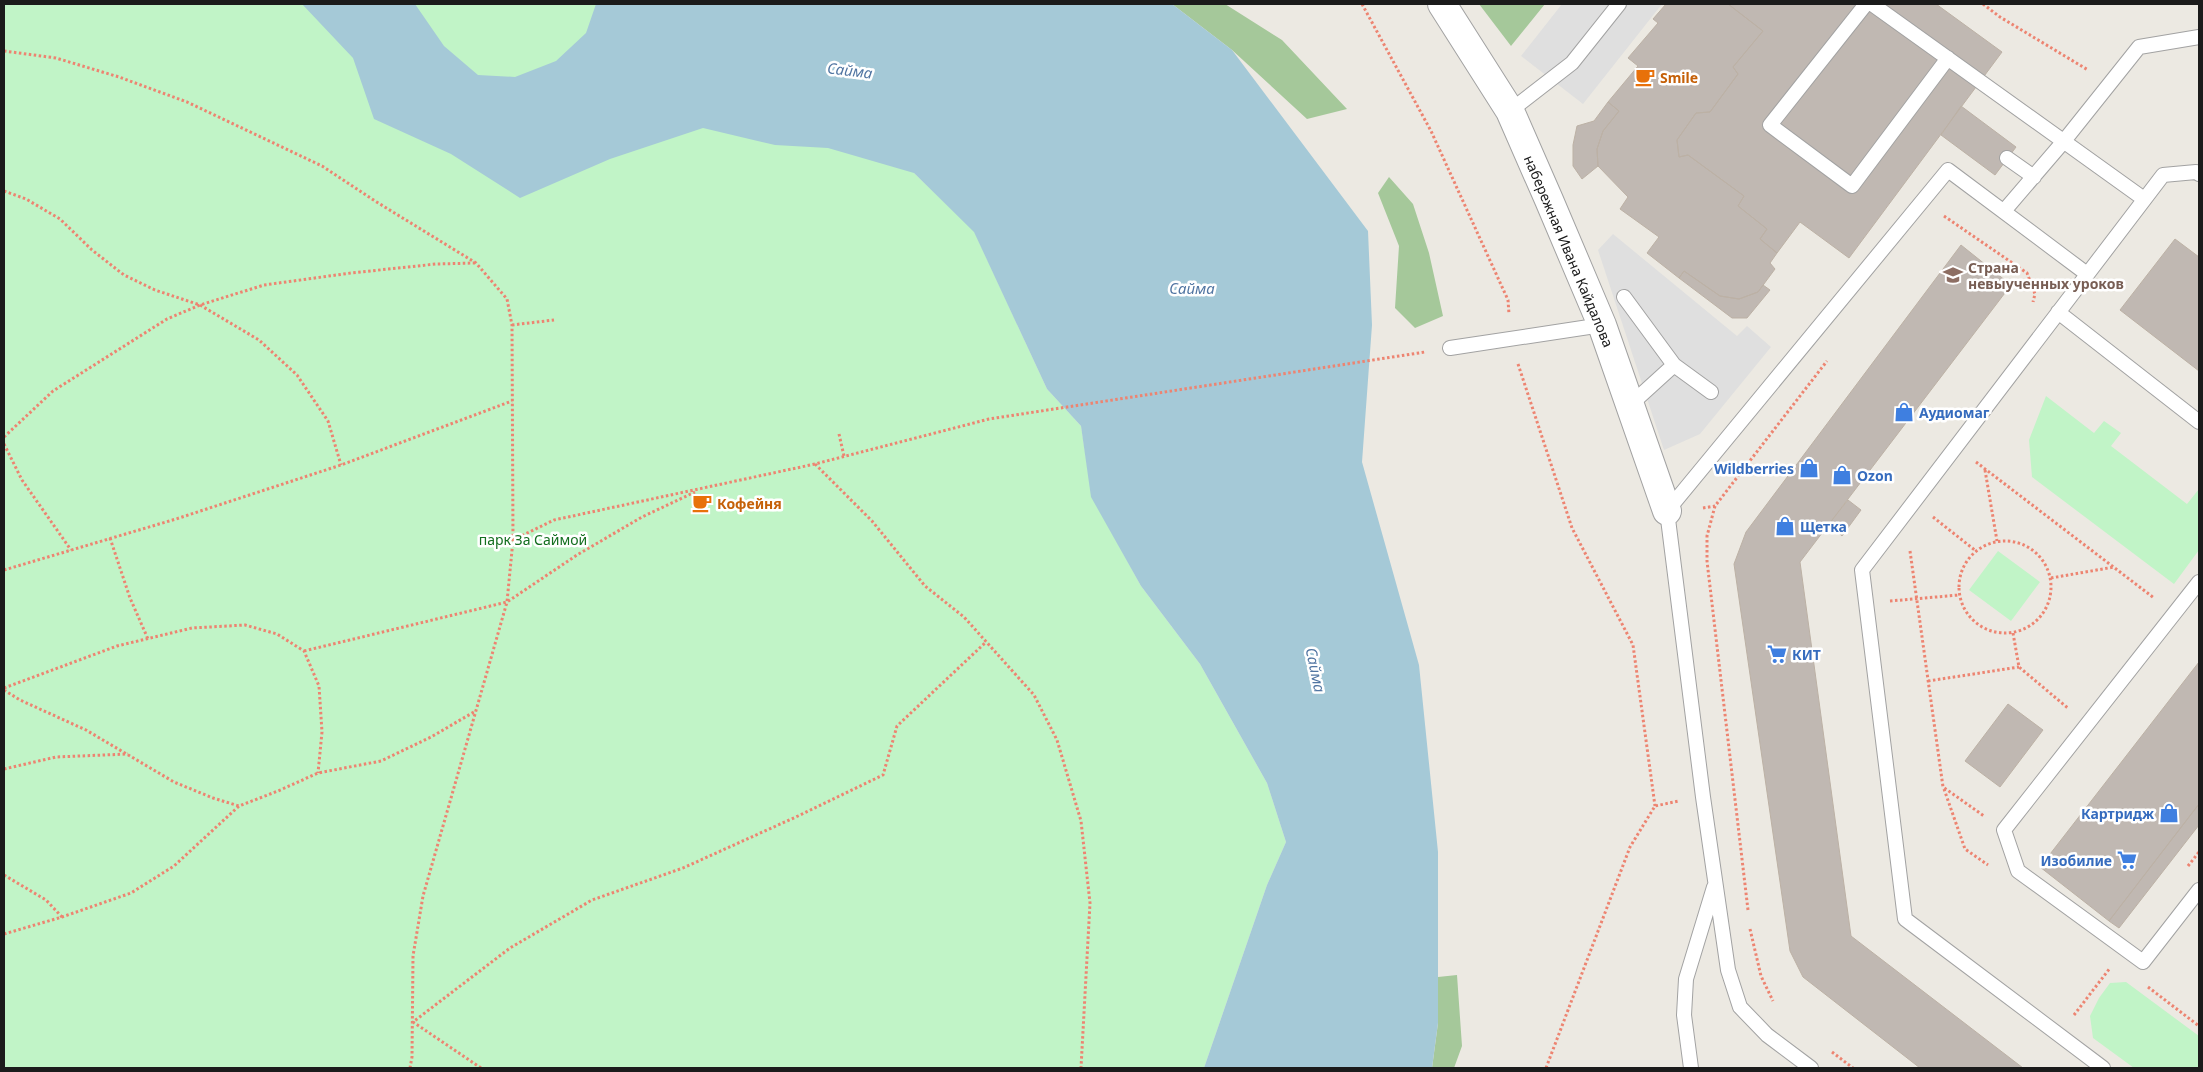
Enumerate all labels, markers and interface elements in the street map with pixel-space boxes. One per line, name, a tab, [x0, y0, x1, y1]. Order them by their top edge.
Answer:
water label: Сайма	[826, 57, 874, 83]
cafe icon: Smile	[1634, 66, 1656, 88]
place label: Smile	[1660, 68, 1698, 87]
street label: набережная Ивана Кайдалова	[1520, 152, 1618, 350]
place label: Страна невыученных уроков	[1968, 258, 2124, 293]
school or university icon: Страна невыученных уроков	[1942, 264, 1964, 286]
water label: Сайма	[1169, 278, 1215, 298]
shop icon: Аудиомаг	[1893, 401, 1915, 423]
place label: Аудиомаг	[1919, 403, 1990, 422]
shop icon: Wildberries	[1798, 457, 1820, 479]
place label: Wildberries	[1714, 459, 1794, 478]
shop icon: Ozon	[1831, 464, 1853, 486]
place label: Ozon	[1857, 466, 1893, 485]
cafe icon: Кофейня	[691, 492, 713, 514]
place label: Кофейня	[717, 494, 782, 513]
shop icon: Щетка	[1774, 515, 1796, 537]
place label: Щетка	[1800, 517, 1847, 536]
park label: парк За Саймой	[479, 530, 587, 549]
supermarket icon: КИТ	[1766, 643, 1788, 665]
place label: КИТ	[1792, 645, 1821, 664]
water label: Сайма	[1302, 646, 1331, 695]
shop icon: Картридж	[2158, 802, 2180, 824]
place label: Картридж	[2081, 804, 2155, 823]
supermarket icon: Изобилие	[2116, 849, 2138, 871]
place label: Изобилие	[2041, 851, 2112, 870]

